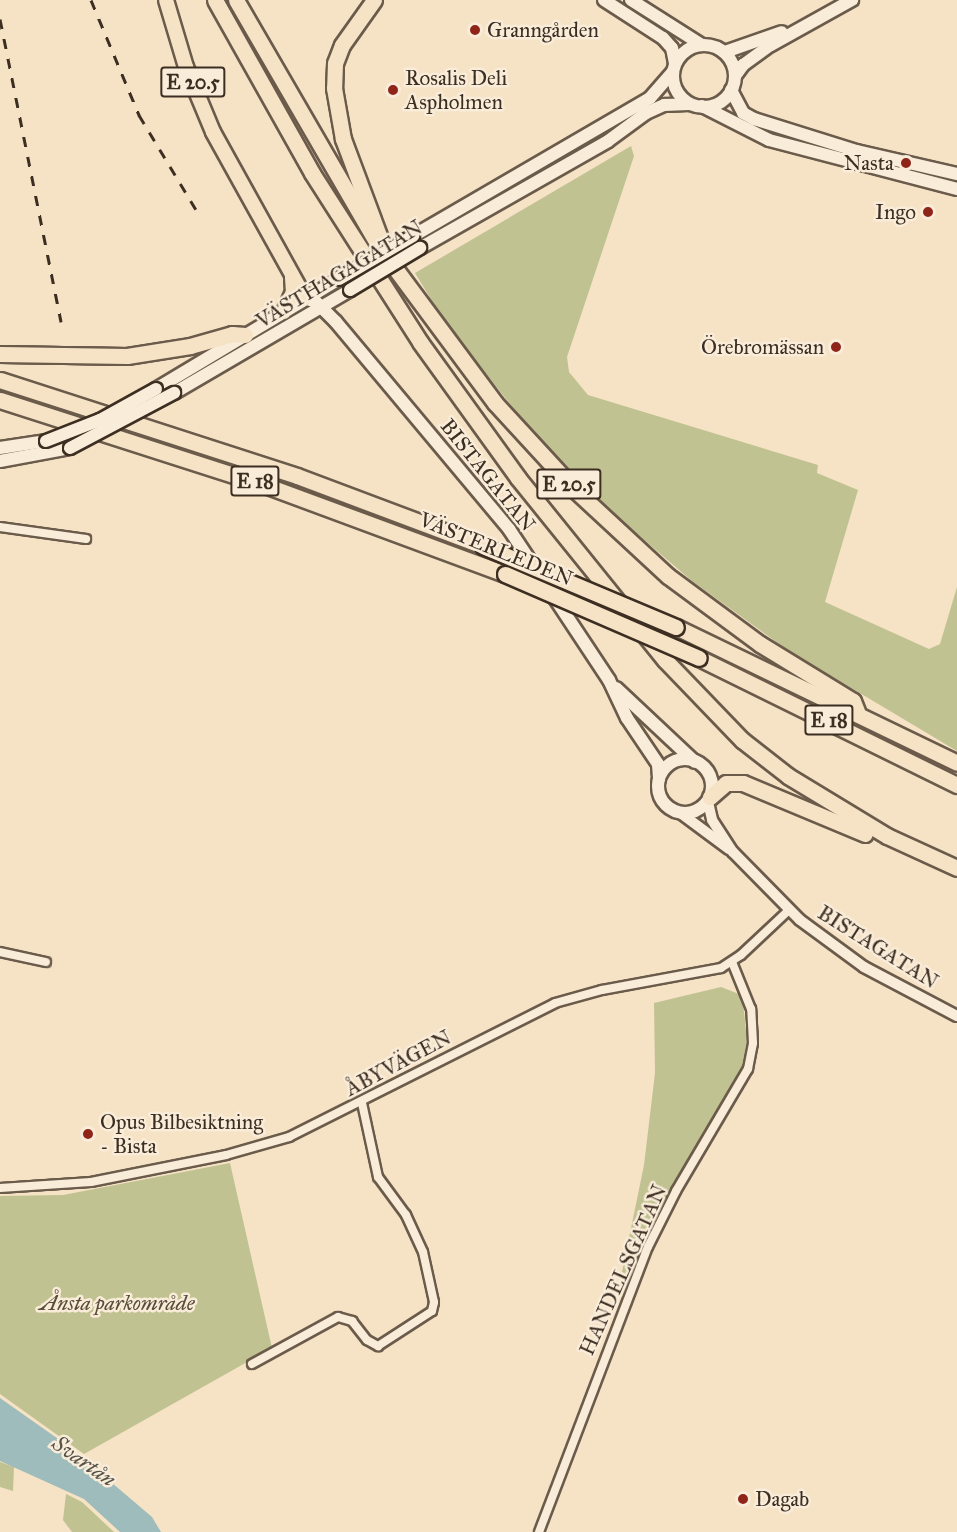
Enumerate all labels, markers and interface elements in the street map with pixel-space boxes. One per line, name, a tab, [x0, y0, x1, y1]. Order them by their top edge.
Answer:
place label: Granngården	[487, 17, 599, 43]
marker: Granngården	[468, 23, 482, 37]
road number: E 20.5	[160, 65, 226, 99]
place label: Rosalis Deli Aspholmen	[405, 65, 507, 115]
marker: Rosalis Deli Aspholmen	[386, 83, 400, 97]
place label: Nasta	[844, 150, 894, 176]
marker: Nasta	[899, 156, 913, 170]
place label: Ingo	[875, 199, 916, 225]
marker: Ingo	[921, 205, 935, 219]
street label: VÄSTHAGAGATAN	[251, 214, 427, 334]
place label: Örebromässan	[701, 334, 824, 360]
marker: Örebromässan	[829, 340, 843, 354]
street label: BISTAGATAN	[435, 414, 541, 536]
road number: E 18	[230, 464, 280, 498]
road number: E 20.5	[536, 467, 602, 501]
street label: VÄSTERLEDEN	[416, 507, 576, 591]
road number: E 18	[804, 703, 854, 737]
street label: BISTAGATAN	[813, 900, 943, 994]
street label: ÅBYVÄGEN	[341, 1025, 455, 1101]
place label: Opus Bilbesiktning - Bista	[100, 1109, 263, 1159]
marker: Opus Bilbesiktning - Bista	[81, 1127, 95, 1141]
street label: HANDELSGATAN	[574, 1181, 672, 1359]
park label: Ånsta parkområde	[39, 1290, 195, 1316]
water label: Svartån	[47, 1430, 121, 1492]
place label: Dagab	[755, 1486, 809, 1512]
marker: Dagab	[736, 1492, 750, 1506]

